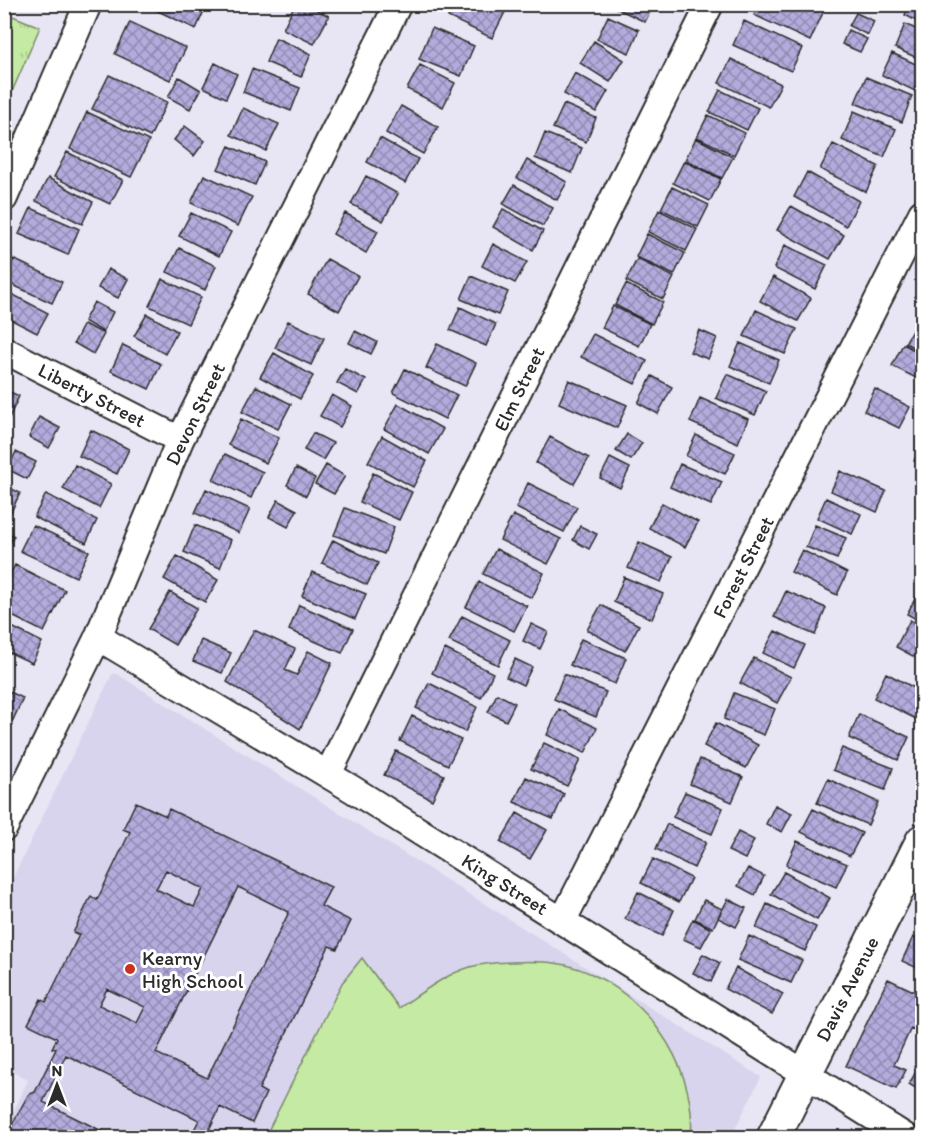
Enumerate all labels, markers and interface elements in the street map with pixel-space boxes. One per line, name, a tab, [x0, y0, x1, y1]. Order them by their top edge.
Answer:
street label: Elm Street	[488, 343, 550, 435]
street label: Liberty Street	[34, 358, 150, 432]
street label: Devon Street	[160, 359, 230, 469]
street label: Forest Street	[707, 512, 779, 622]
street label: King Street	[457, 848, 553, 920]
street label: Davis Avenue	[810, 932, 884, 1046]
place label: Kearny High School	[142, 946, 244, 993]
marker: Kearny High School	[123, 962, 137, 976]
north arrow	[27, 1055, 87, 1115]
text: N	[52, 1061, 62, 1080]

